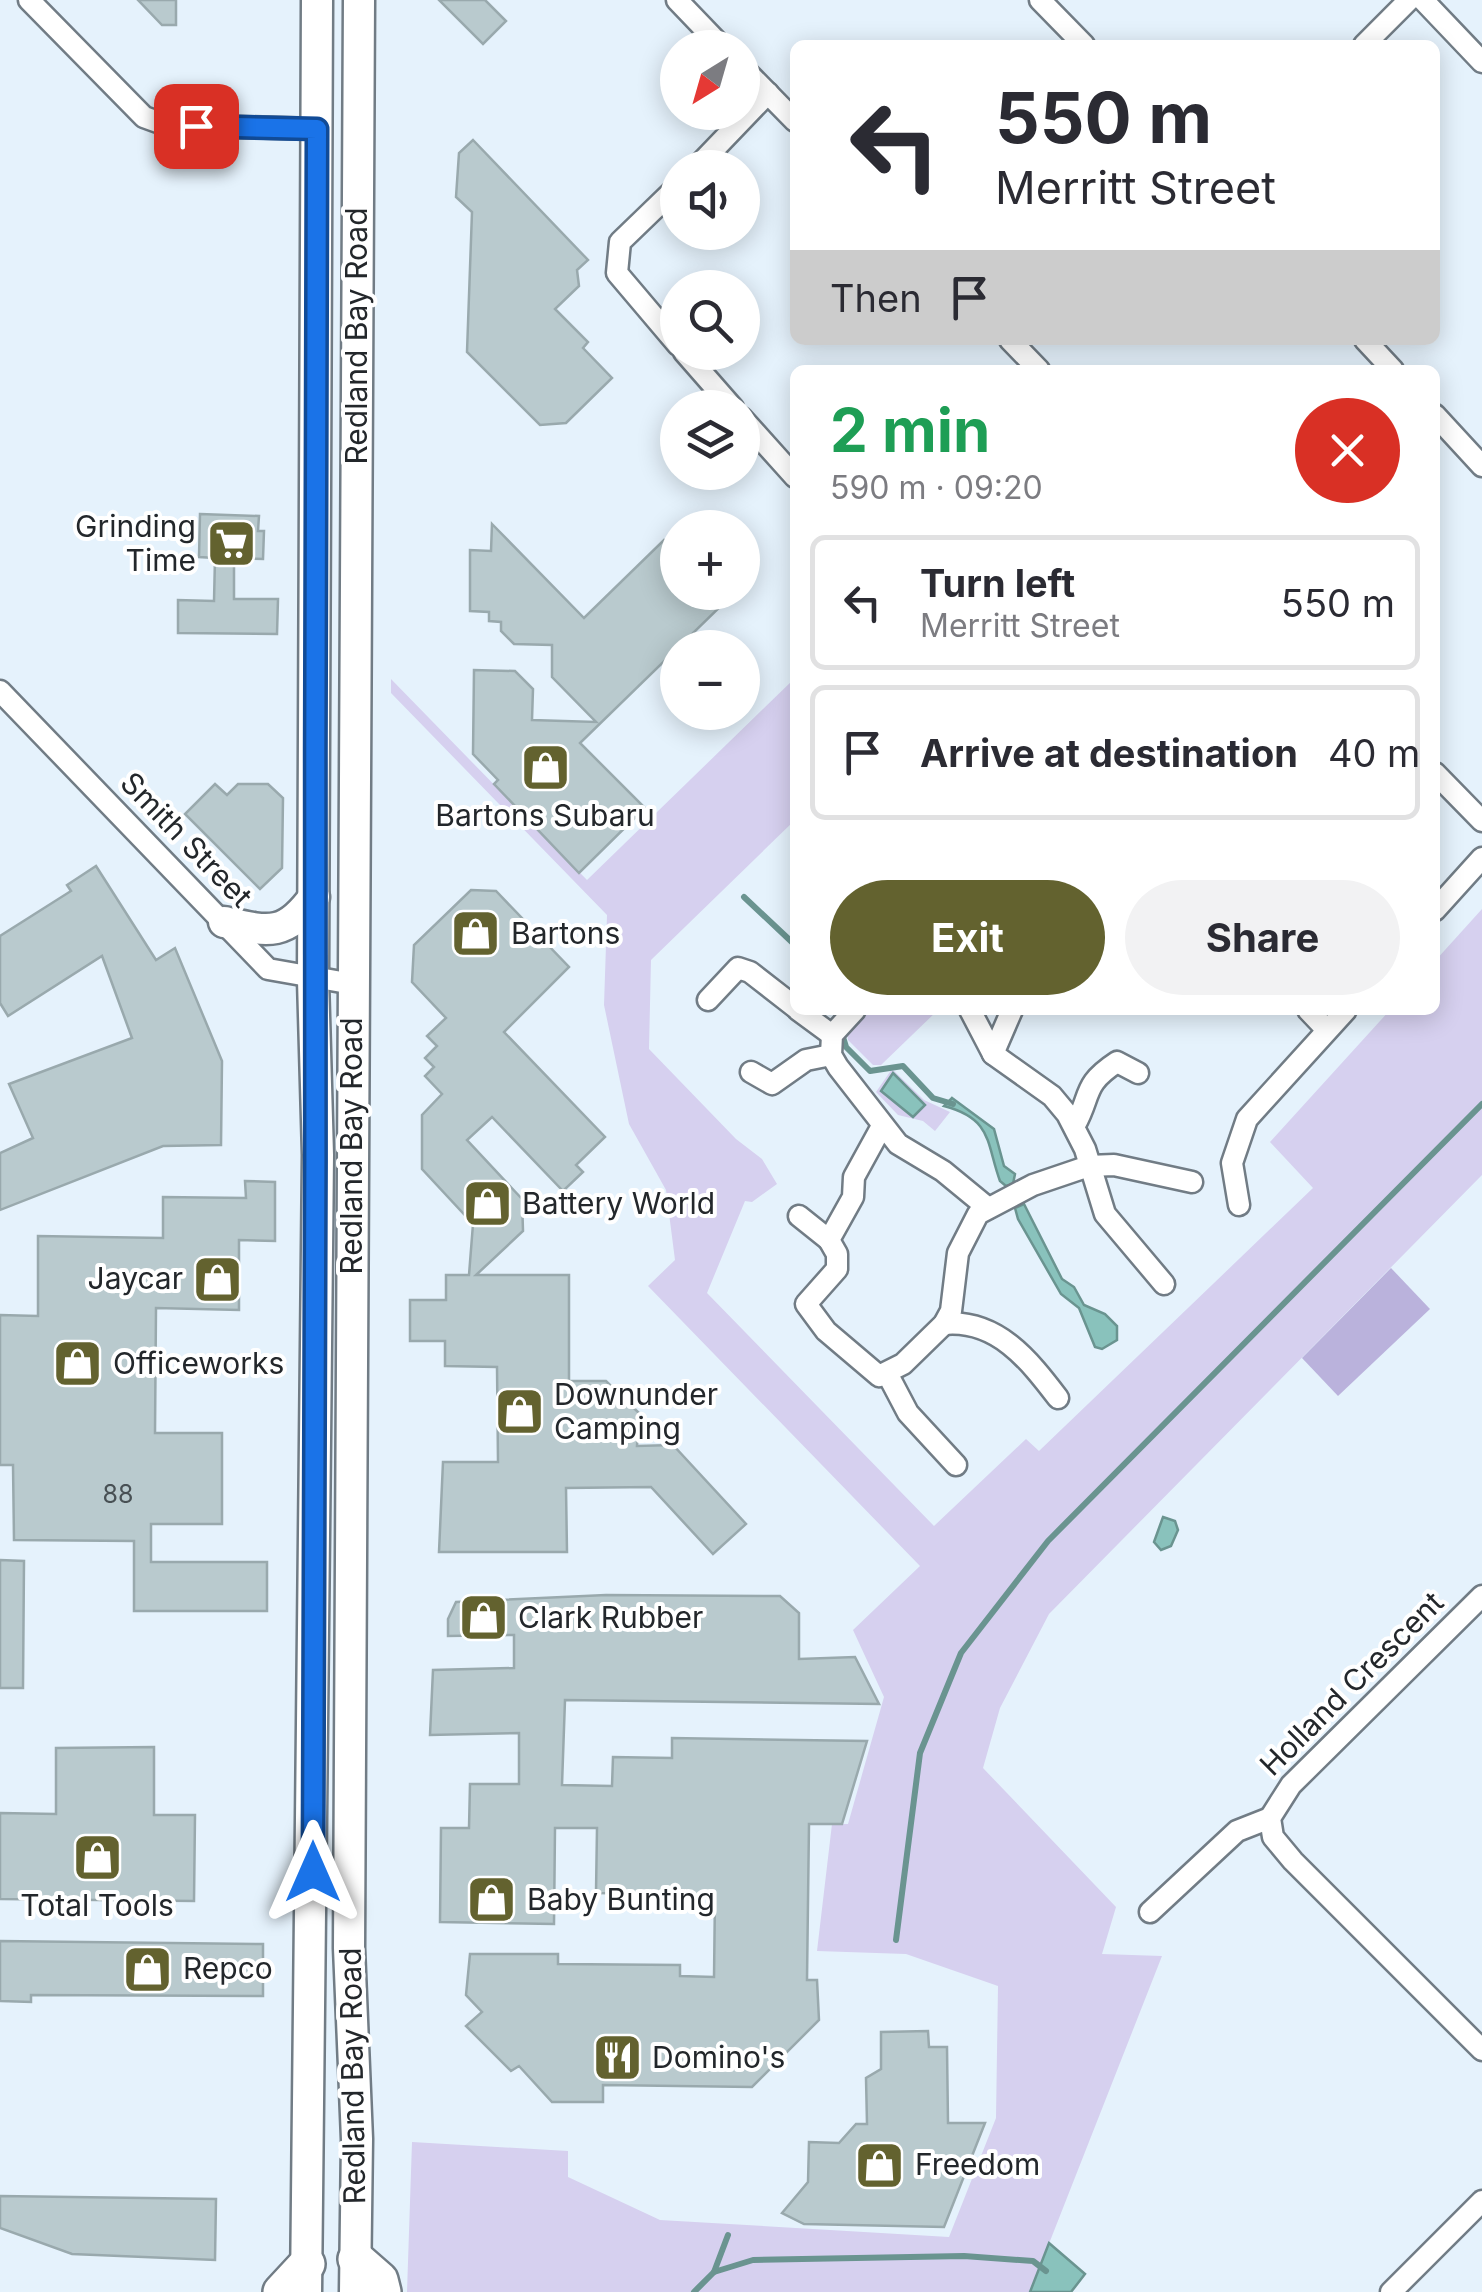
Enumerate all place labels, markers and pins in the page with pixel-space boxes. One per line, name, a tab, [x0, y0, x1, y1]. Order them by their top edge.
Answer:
pin	[154, 84, 239, 169]
place label: Grinding Time	[75, 508, 196, 578]
supermarket icon: Grinding Time	[205, 518, 257, 570]
shop icon: Bartons Subaru	[519, 741, 571, 793]
place label: Bartons Subaru	[435, 797, 655, 833]
shop icon: Bartons	[450, 908, 502, 960]
place label: Bartons	[511, 915, 620, 951]
shop icon: Battery World	[461, 1178, 513, 1230]
place label: Battery World	[522, 1185, 715, 1221]
shop icon: Jaycar	[192, 1253, 244, 1305]
place label: Jaycar	[88, 1260, 183, 1296]
shop icon: Officeworks	[52, 1338, 104, 1390]
place label: Officeworks	[113, 1345, 284, 1381]
place label: Downunder Camping	[554, 1376, 718, 1446]
shop icon: Downunder Camping	[493, 1386, 545, 1438]
shop icon: Clark Rubber	[457, 1592, 509, 1644]
place label: Clark Rubber	[518, 1599, 703, 1635]
shop icon: Total Tools	[71, 1831, 123, 1883]
shop icon: Baby Bunting	[466, 1874, 518, 1926]
place label: Baby Bunting	[527, 1881, 715, 1917]
place label: Total Tools	[20, 1887, 174, 1923]
shop icon: Repco	[122, 1943, 174, 1995]
place label: Repco	[183, 1950, 273, 1986]
restaurant icon: Domino's	[591, 2032, 643, 2084]
place label: Domino's	[652, 2039, 785, 2075]
shop icon: Freedom	[854, 2139, 906, 2191]
place label: Freedom	[915, 2146, 1040, 2182]

